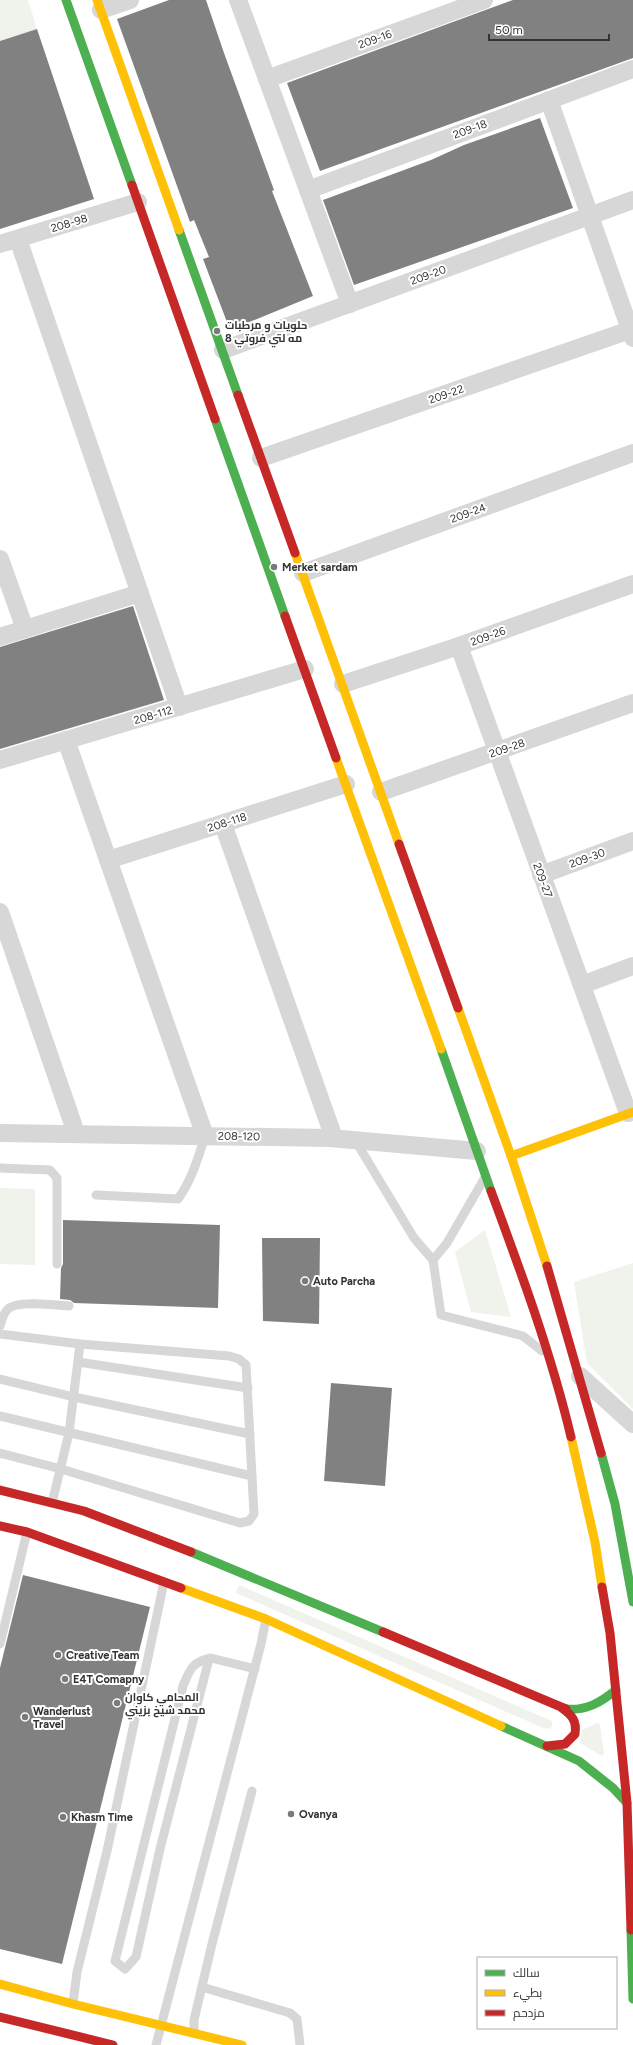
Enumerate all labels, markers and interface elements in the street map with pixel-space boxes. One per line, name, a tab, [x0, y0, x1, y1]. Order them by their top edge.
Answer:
scale bar	[489, 16, 609, 42]
text: 50 m	[495, 23, 523, 37]
street label: 209-16	[357, 27, 394, 52]
street label: 209-18	[451, 117, 489, 142]
street label: 208-98	[49, 212, 89, 235]
street label: 209-20	[408, 263, 448, 288]
place label: حلويات و مرطبات مه لتي فروتي 8	[225, 319, 307, 348]
marker: حلويات و مرطبات مه لتي فروتي 8	[212, 326, 222, 336]
street label: 209-22	[427, 382, 465, 407]
street label: 209-24	[449, 501, 488, 526]
place label: Merket sardam	[282, 561, 358, 574]
marker: Merket sardam	[269, 562, 279, 572]
street label: 209-26	[469, 624, 507, 649]
street label: 208-112	[132, 704, 174, 727]
street label: 209-28	[488, 736, 527, 761]
street label: 208-118	[206, 810, 249, 835]
street label: 209-30	[568, 846, 607, 871]
street label: 209-27	[530, 861, 555, 899]
street label: 208-120	[218, 1130, 260, 1143]
place label: Auto Parcha	[313, 1275, 375, 1288]
marker: Auto Parcha	[300, 1276, 310, 1286]
place label: Creative Team	[66, 1649, 140, 1662]
marker: Creative Team	[53, 1650, 63, 1660]
place label: E4T Comapny	[73, 1673, 145, 1686]
marker: E4T Comapny	[60, 1674, 70, 1684]
place label: المحامي كاوان محمد شيخ بزيني	[125, 1691, 205, 1720]
marker: المحامي كاوان محمد شيخ بزيني	[112, 1698, 122, 1708]
place label: Wanderlust Travel	[33, 1705, 91, 1731]
marker: Wanderlust Travel	[20, 1712, 30, 1722]
place label: Ovanya	[299, 1808, 338, 1821]
marker: Ovanya	[286, 1809, 296, 1819]
place label: Khasm Time	[71, 1811, 133, 1824]
marker: Khasm Time	[58, 1812, 68, 1822]
legend	[477, 1957, 617, 2029]
text: سالك	[513, 1966, 540, 1980]
text: بطيء	[513, 1986, 542, 2003]
text: مزدحم	[513, 2006, 545, 2021]

